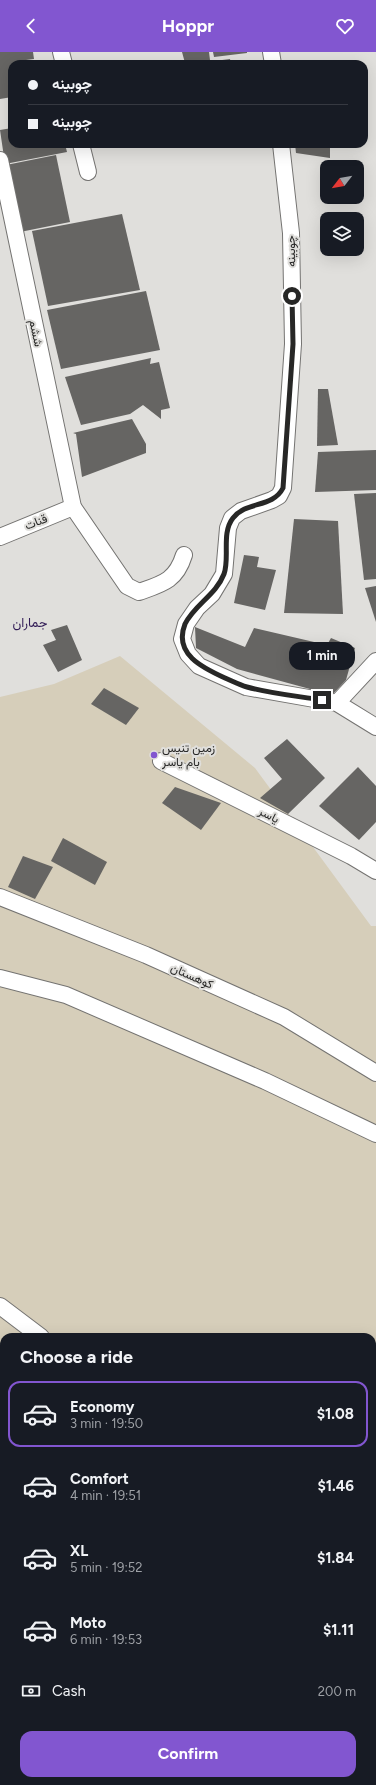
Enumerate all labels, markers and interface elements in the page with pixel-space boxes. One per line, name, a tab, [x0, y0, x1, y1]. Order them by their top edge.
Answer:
icon: back	[20, 15, 42, 37]
text: Hoppr	[162, 15, 214, 37]
icon: heart	[334, 15, 356, 37]
text: چوبینه	[52, 75, 92, 93]
text: چوبینه	[52, 113, 92, 131]
north arrow	[320, 160, 364, 204]
map controls	[320, 160, 364, 256]
button: layers	[320, 212, 364, 256]
street label: چوبینه	[284, 235, 299, 267]
route start	[283, 287, 301, 305]
street label: ششم	[25, 318, 46, 348]
street label: قنات	[23, 511, 49, 533]
district label: جماران	[13, 615, 48, 631]
callout: 1 min	[289, 642, 355, 670]
text: 1 min	[307, 648, 337, 663]
route end	[313, 691, 331, 709]
place label: زمین تنیس بام یاسر	[161, 741, 215, 770]
marker: زمین تنیس بام یاسر	[149, 750, 159, 760]
street label: یاسر	[255, 804, 282, 827]
street label: کوهستان	[168, 960, 215, 992]
text: Choose a ride	[20, 1346, 133, 1368]
icon: car	[22, 1396, 58, 1432]
text: Economy	[70, 1398, 135, 1416]
text: $1.08	[317, 1405, 354, 1423]
text: 3 min · 19:50	[70, 1416, 143, 1431]
icon: car	[22, 1468, 58, 1504]
text: Comfort	[70, 1470, 129, 1488]
text: $1.46	[317, 1477, 354, 1495]
text: 4 min · 19:51	[70, 1488, 141, 1503]
icon: car	[22, 1540, 58, 1576]
text: XL	[70, 1542, 88, 1560]
text: $1.84	[317, 1549, 354, 1567]
text: 5 min · 19:52	[70, 1560, 143, 1575]
icon: car	[22, 1612, 58, 1648]
text: Moto	[70, 1614, 106, 1632]
text: $1.11	[323, 1621, 354, 1639]
text: 6 min · 19:53	[70, 1632, 142, 1647]
icon: cash	[20, 1680, 42, 1702]
text: Cash	[52, 1682, 86, 1700]
text: 200 m	[318, 1684, 356, 1699]
button: Confirm	[20, 1731, 356, 1777]

